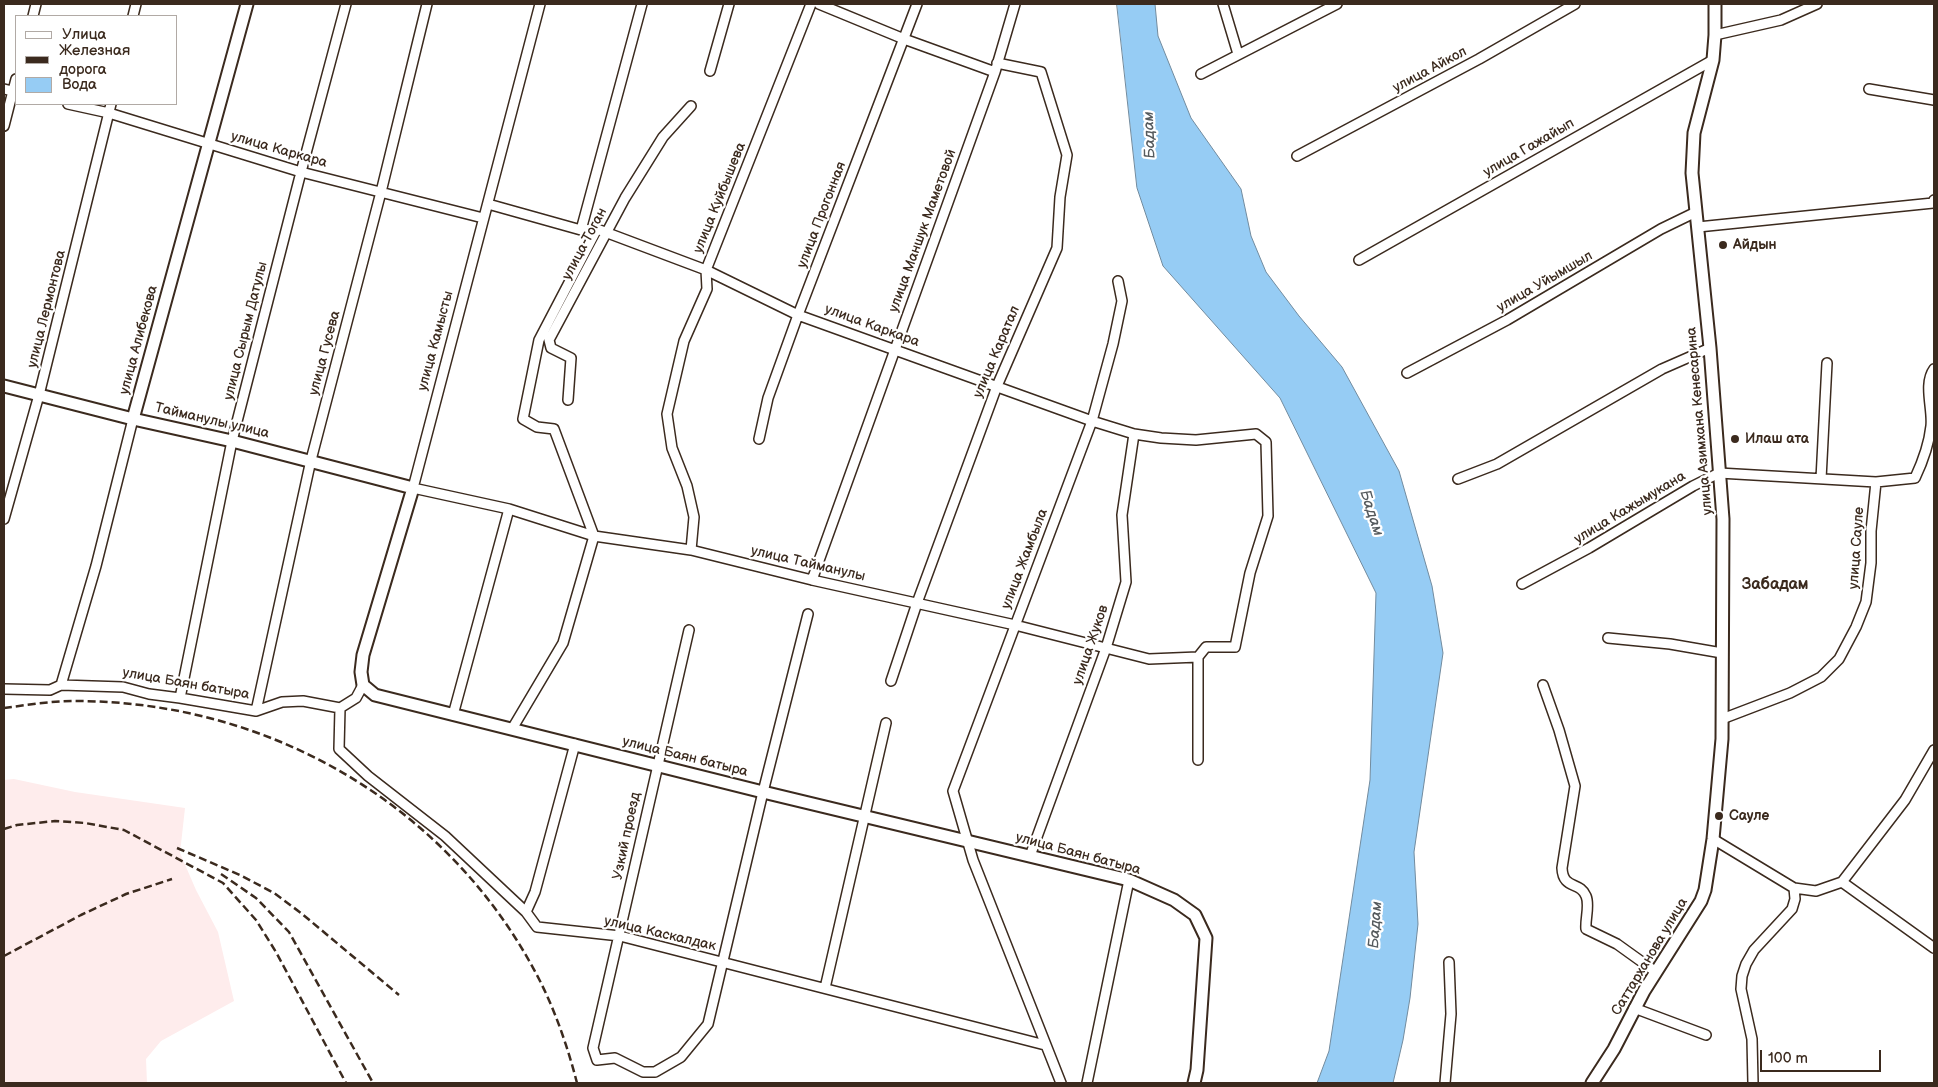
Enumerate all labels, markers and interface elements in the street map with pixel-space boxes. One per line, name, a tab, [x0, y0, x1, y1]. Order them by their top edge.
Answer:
legend	[15, 15, 178, 105]
text: Улица	[62, 25, 106, 44]
text: Железная дорога	[59, 41, 130, 79]
street label: улица Айкол	[1390, 43, 1470, 97]
text: Вода	[62, 75, 97, 94]
water label: Бадам	[1140, 111, 1160, 159]
street label: улица Гажайып	[1480, 115, 1578, 181]
street label: улица Каркара	[229, 128, 329, 172]
street label: улица Куйбышева	[690, 140, 750, 256]
street label: улица Маншук Маметовой	[886, 147, 960, 315]
street label: улица Прогонная	[794, 159, 850, 271]
street label: улица Тоган	[559, 205, 611, 283]
place label: Айдын	[1733, 237, 1777, 253]
marker: Айдын	[1717, 239, 1729, 251]
street label: улица Лермонтова	[24, 248, 70, 370]
street label: улица Уйымшыл	[1494, 248, 1596, 316]
street label: улица Сырым Датулы	[221, 260, 271, 402]
street label: улица Алибекова	[116, 284, 162, 396]
street label: улица Камысты	[415, 289, 457, 393]
street label: улица Каркара	[822, 301, 922, 351]
street label: улица Каратал	[970, 303, 1024, 401]
street label: улица Гусева	[306, 309, 344, 397]
street label: улица Азимхана Кенесарина	[1683, 326, 1717, 516]
street label: Тайманулы улица	[153, 400, 271, 442]
place label: Илаш ата	[1745, 431, 1809, 447]
marker: Илаш ата	[1729, 433, 1741, 445]
street label: улица Кажымукана	[1571, 468, 1689, 548]
water label: Бадам	[1355, 488, 1387, 538]
street label: улица Жамбыла	[998, 506, 1052, 612]
street label: улица Сауле	[1846, 506, 1868, 590]
street label: улица Тайманулы	[749, 543, 867, 585]
district label: Забадам	[1741, 575, 1809, 595]
street label: улица Жуков	[1070, 603, 1112, 687]
street label: улица Баян батыра	[121, 665, 251, 703]
street label: улица Баян батыра	[621, 733, 749, 781]
street label: Узкий проезд	[610, 791, 644, 881]
place label: Сауле	[1729, 808, 1769, 824]
marker: Сауле	[1713, 810, 1725, 822]
street label: улица Баян батыра	[1014, 829, 1142, 879]
street label: Саттарханова улица	[1608, 895, 1692, 1019]
water label: Бадам	[1365, 901, 1387, 949]
street label: улица Каскалдак	[602, 913, 718, 955]
scale bar	[1763, 1040, 1884, 1072]
text: 100 m	[1768, 1049, 1808, 1068]

